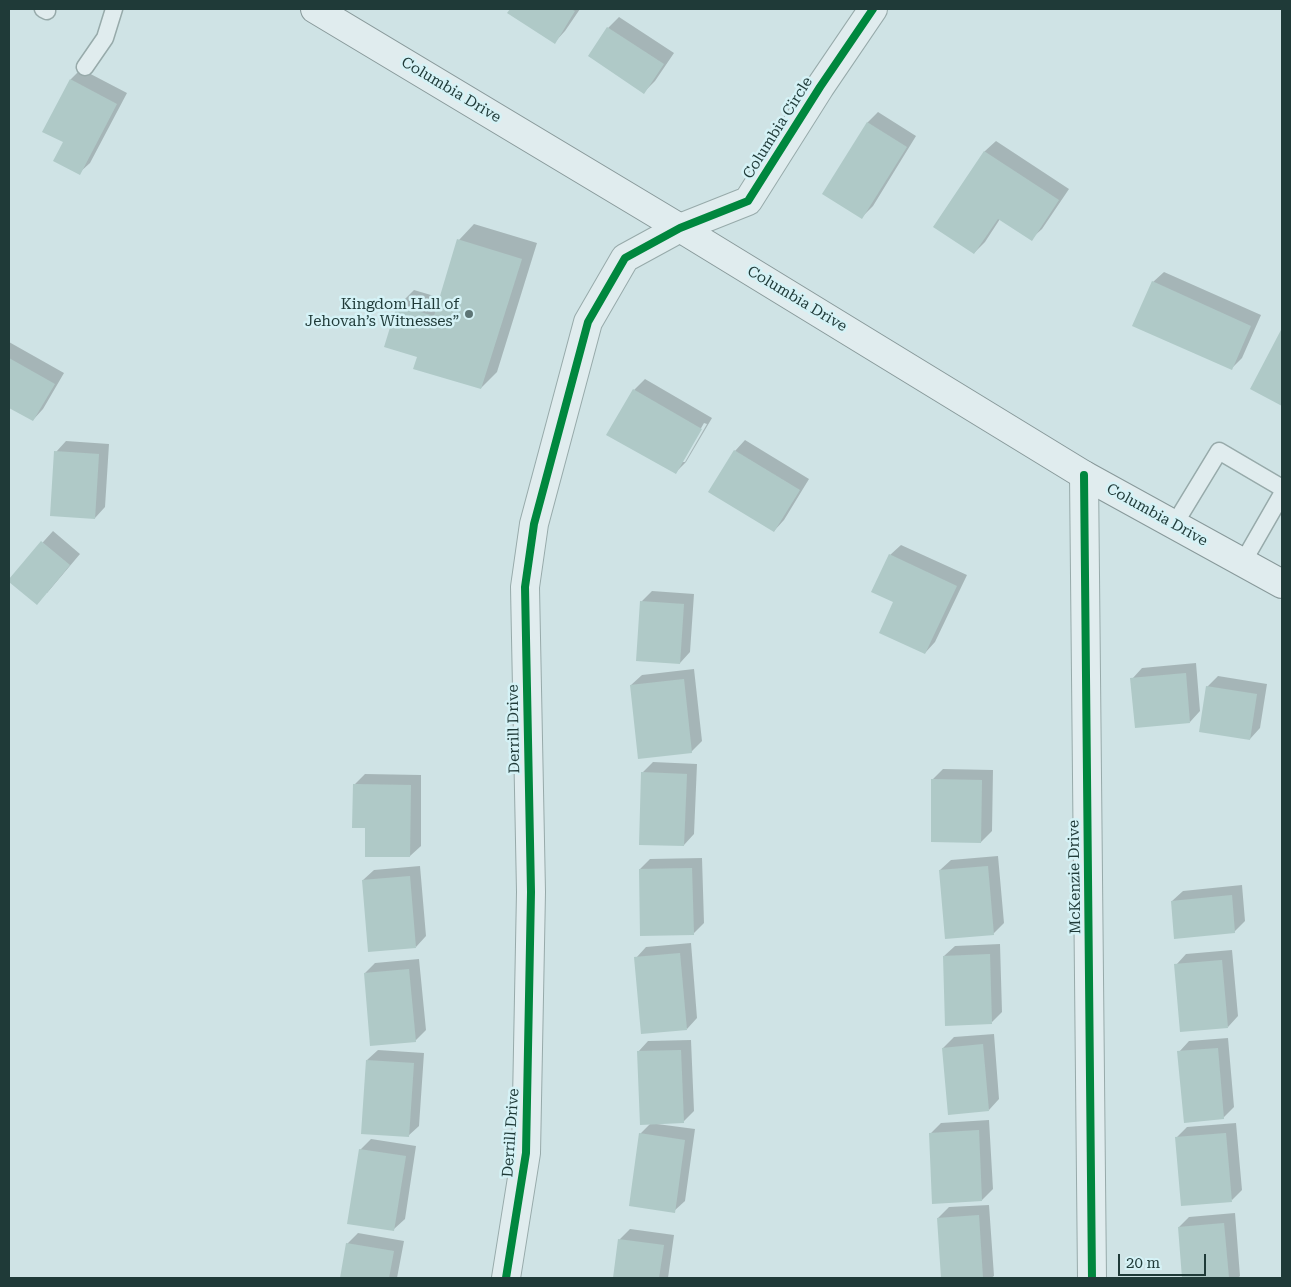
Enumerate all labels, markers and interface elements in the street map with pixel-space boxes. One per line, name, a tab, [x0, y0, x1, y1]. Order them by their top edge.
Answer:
street label: Columbia Drive	[398, 53, 504, 127]
street label: Columbia Circle	[739, 74, 817, 182]
street label: Columbia Drive	[744, 262, 850, 336]
place label: Kingdom Hall of Jehovah’s Witnesses”	[305, 296, 459, 331]
marker: Kingdom Hall of Jehovah’s Witnesses”	[463, 308, 475, 320]
street label: Columbia Drive	[1103, 480, 1211, 550]
street label: Derrill Drive	[504, 684, 524, 774]
street label: McKenzie Drive	[1065, 820, 1085, 934]
street label: Derrill Drive	[499, 1088, 523, 1178]
scale bar	[1121, 1244, 1208, 1276]
text: 20 m	[1126, 1254, 1160, 1272]

